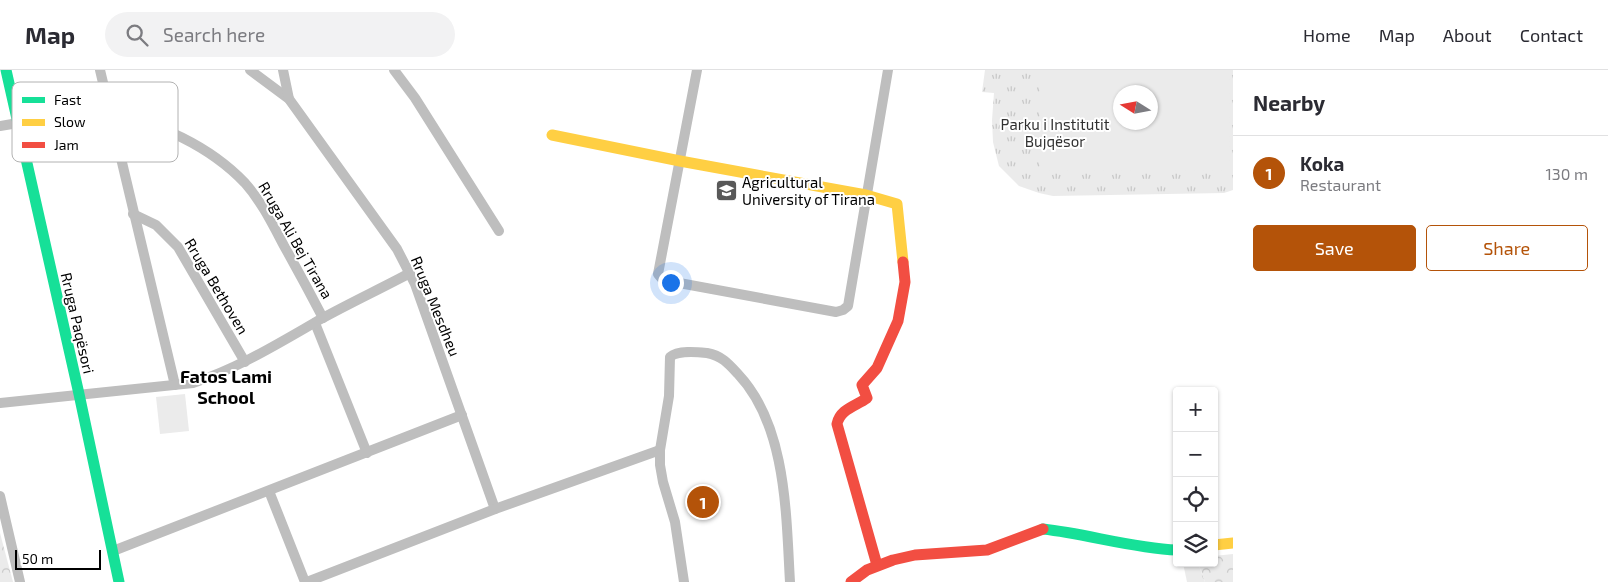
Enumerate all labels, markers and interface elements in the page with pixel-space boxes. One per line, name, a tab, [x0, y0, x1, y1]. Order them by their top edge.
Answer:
search box	[105, 12, 455, 57]
text: Map	[25, 20, 75, 49]
icon: search	[123, 21, 151, 49]
text: Search here	[163, 23, 265, 46]
text: Home	[1303, 24, 1351, 46]
text: Map	[1379, 24, 1415, 46]
text: About	[1443, 24, 1492, 46]
text: Contact	[1520, 24, 1583, 46]
legend	[12, 82, 178, 162]
north arrow	[1113, 85, 1158, 130]
text: Nearby	[1253, 90, 1325, 115]
text: Fast	[54, 91, 81, 108]
text: Slow	[54, 113, 86, 130]
park label: Parku i Institutit Bujqësor	[1001, 115, 1110, 151]
text: Jam	[54, 136, 79, 153]
text: Koka	[1300, 152, 1344, 175]
text: 1	[1266, 164, 1272, 183]
text: 130 m	[1546, 164, 1588, 183]
place label: Agricultural University of Tirana	[742, 173, 875, 208]
text: Restaurant	[1300, 175, 1381, 194]
street label: Rruga Ali Bej Tirana	[254, 178, 337, 302]
school or university icon: Agricultural University of Tirana	[714, 179, 738, 203]
button: Save	[1253, 225, 1416, 271]
button: Share	[1426, 225, 1588, 271]
street label: Rruga Bethoven	[181, 235, 253, 337]
street label: Rruga Mesdheu	[408, 253, 464, 359]
your location	[658, 270, 684, 296]
street label: Rruga Paqësori	[58, 271, 98, 375]
district label: Fatos Lami School	[180, 365, 272, 408]
map controls	[1173, 387, 1218, 567]
button: +	[1173, 387, 1218, 432]
button: −	[1173, 432, 1218, 477]
button: locate	[1173, 477, 1218, 522]
pin: 1	[687, 483, 719, 521]
button: layers	[1173, 522, 1218, 567]
scale bar	[15, 547, 101, 570]
text: 50 m	[22, 550, 53, 567]

